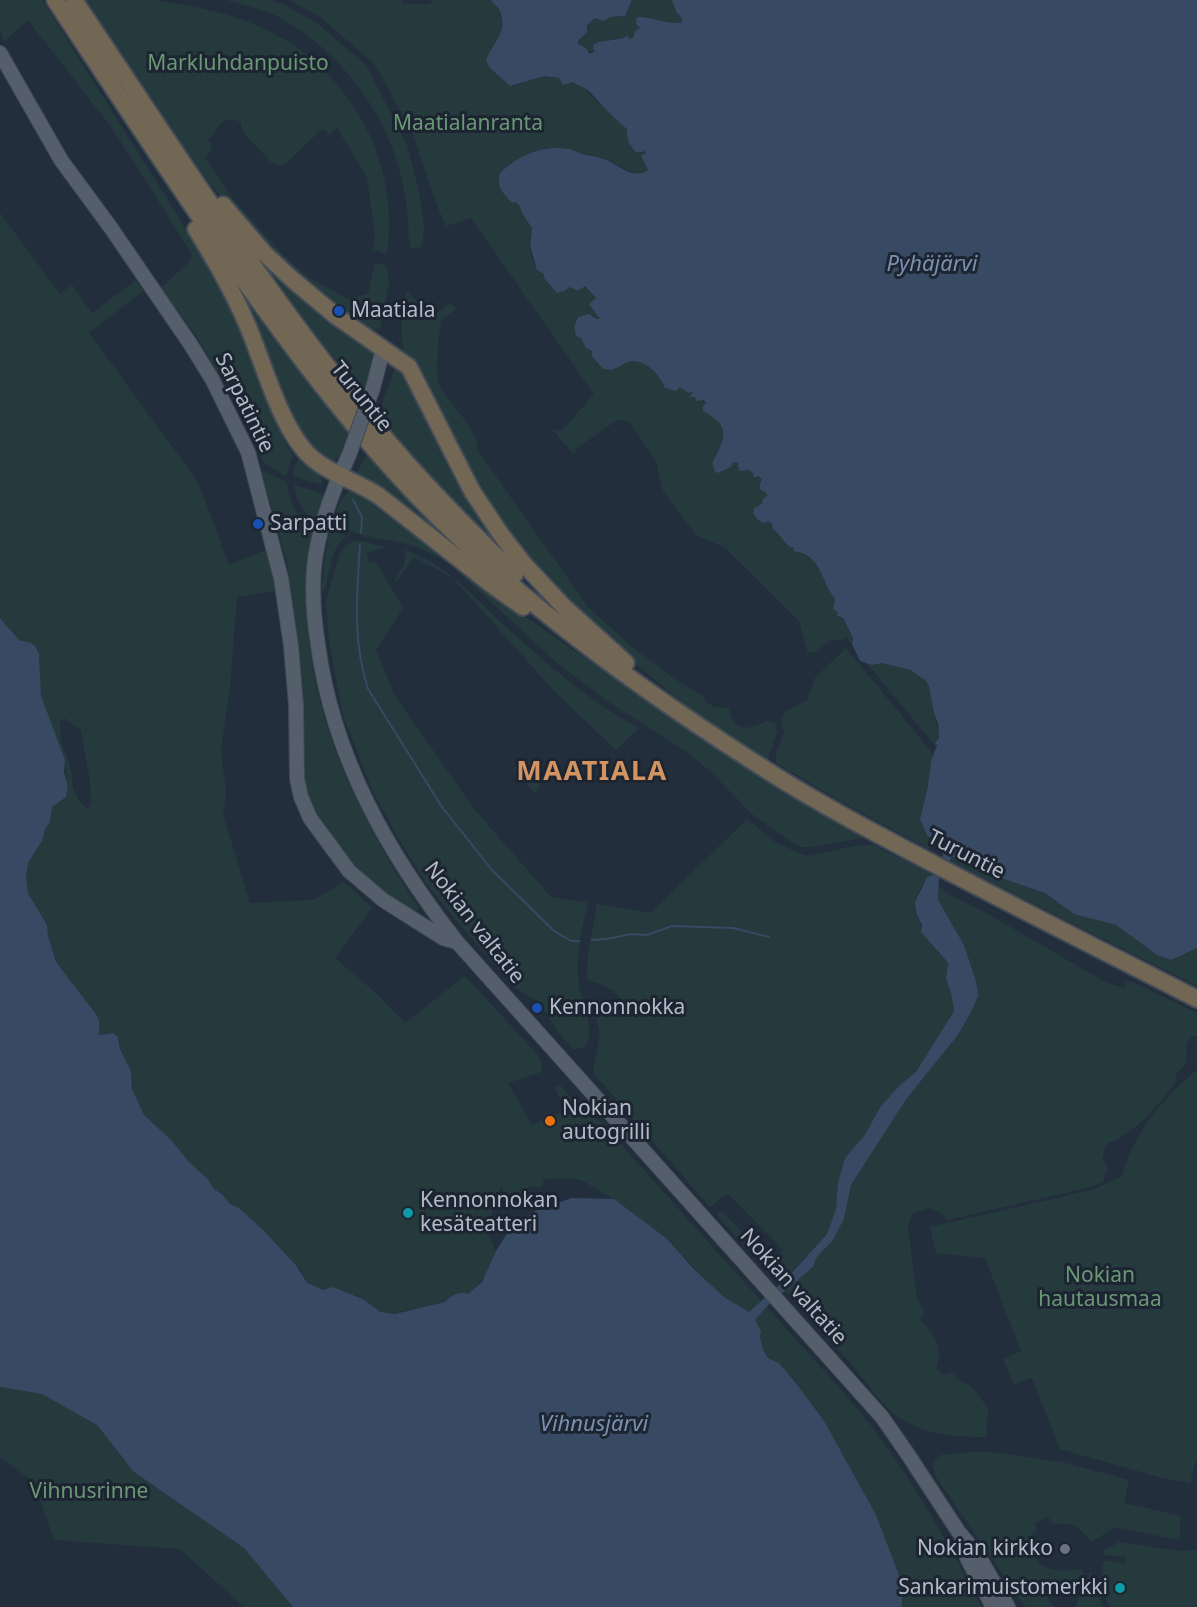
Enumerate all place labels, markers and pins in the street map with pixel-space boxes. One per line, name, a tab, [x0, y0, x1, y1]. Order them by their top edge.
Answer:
place label: Maatiala	[351, 298, 436, 324]
marker: Maatiala	[332, 304, 346, 318]
place label: Sarpatti	[270, 511, 347, 537]
marker: Sarpatti	[251, 517, 265, 531]
place label: Kennonnokka	[549, 995, 685, 1021]
marker: Kennonnokka	[530, 1001, 544, 1015]
place label: Nokian autogrilli	[562, 1096, 650, 1146]
marker: Nokian autogrilli	[543, 1114, 557, 1128]
place label: Kennonnokan kesäteatteri	[420, 1188, 558, 1238]
marker: Kennonnokan kesäteatteri	[401, 1206, 415, 1220]
place label: Nokian kirkko	[917, 1536, 1053, 1562]
marker: Nokian kirkko	[1058, 1542, 1072, 1556]
place label: Sankarimuistomerkki	[898, 1575, 1108, 1601]
marker: Sankarimuistomerkki	[1113, 1581, 1127, 1595]

